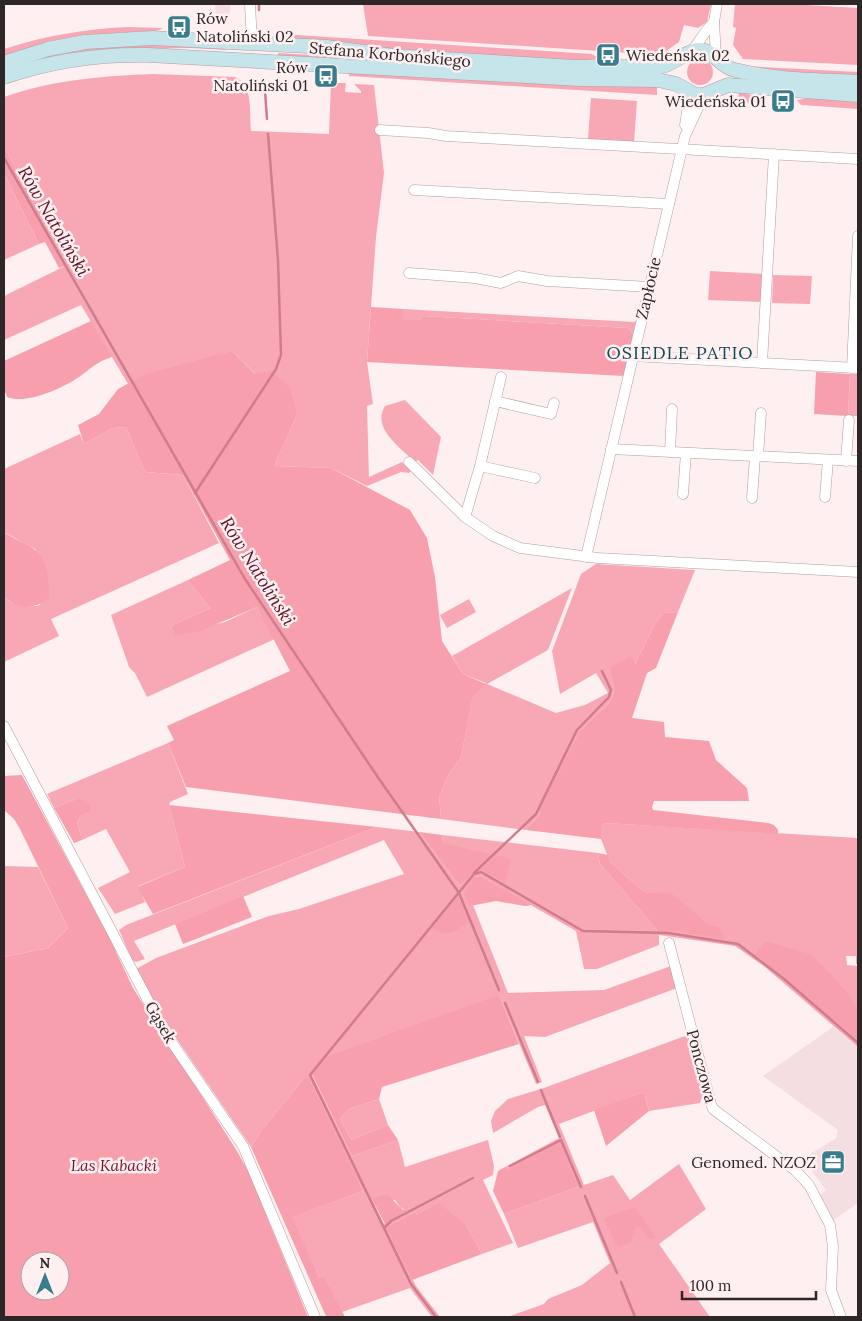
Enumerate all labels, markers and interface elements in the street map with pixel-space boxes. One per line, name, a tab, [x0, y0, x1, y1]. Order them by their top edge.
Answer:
place label: Rów Natoliński 02	[196, 8, 294, 46]
bus stop icon: Rów Natoliński 02	[166, 14, 192, 40]
street label: Stefana Korbońskiego	[308, 37, 472, 71]
bus stop icon: Wiedeńska 02	[595, 42, 621, 68]
place label: Wiedeńska 02	[626, 45, 730, 65]
place label: Rów Natoliński 01	[213, 57, 308, 95]
bus stop icon: Rów Natoliński 01	[313, 63, 339, 89]
bus stop icon: Wiedeńska 01	[770, 88, 796, 114]
place label: Wiedeńska 01	[665, 91, 766, 111]
water label: Rów Natoliński	[13, 162, 95, 280]
street label: Zapłocie	[631, 255, 665, 321]
district label: OSIEDLE PATIO	[606, 341, 754, 364]
water label: Rów Natoliński	[215, 512, 301, 630]
street label: Gąsek	[141, 997, 181, 1047]
street label: Ponczowa	[683, 1027, 721, 1105]
office icon: Genomed. NZOZ	[820, 1149, 846, 1175]
place label: Genomed. NZOZ	[691, 1152, 816, 1172]
park label: Las Kabacki	[71, 1155, 157, 1175]
north arrow	[20, 1251, 70, 1301]
text: N	[40, 1254, 51, 1272]
scale bar	[682, 1268, 816, 1300]
text: 100 m	[690, 1276, 731, 1295]

